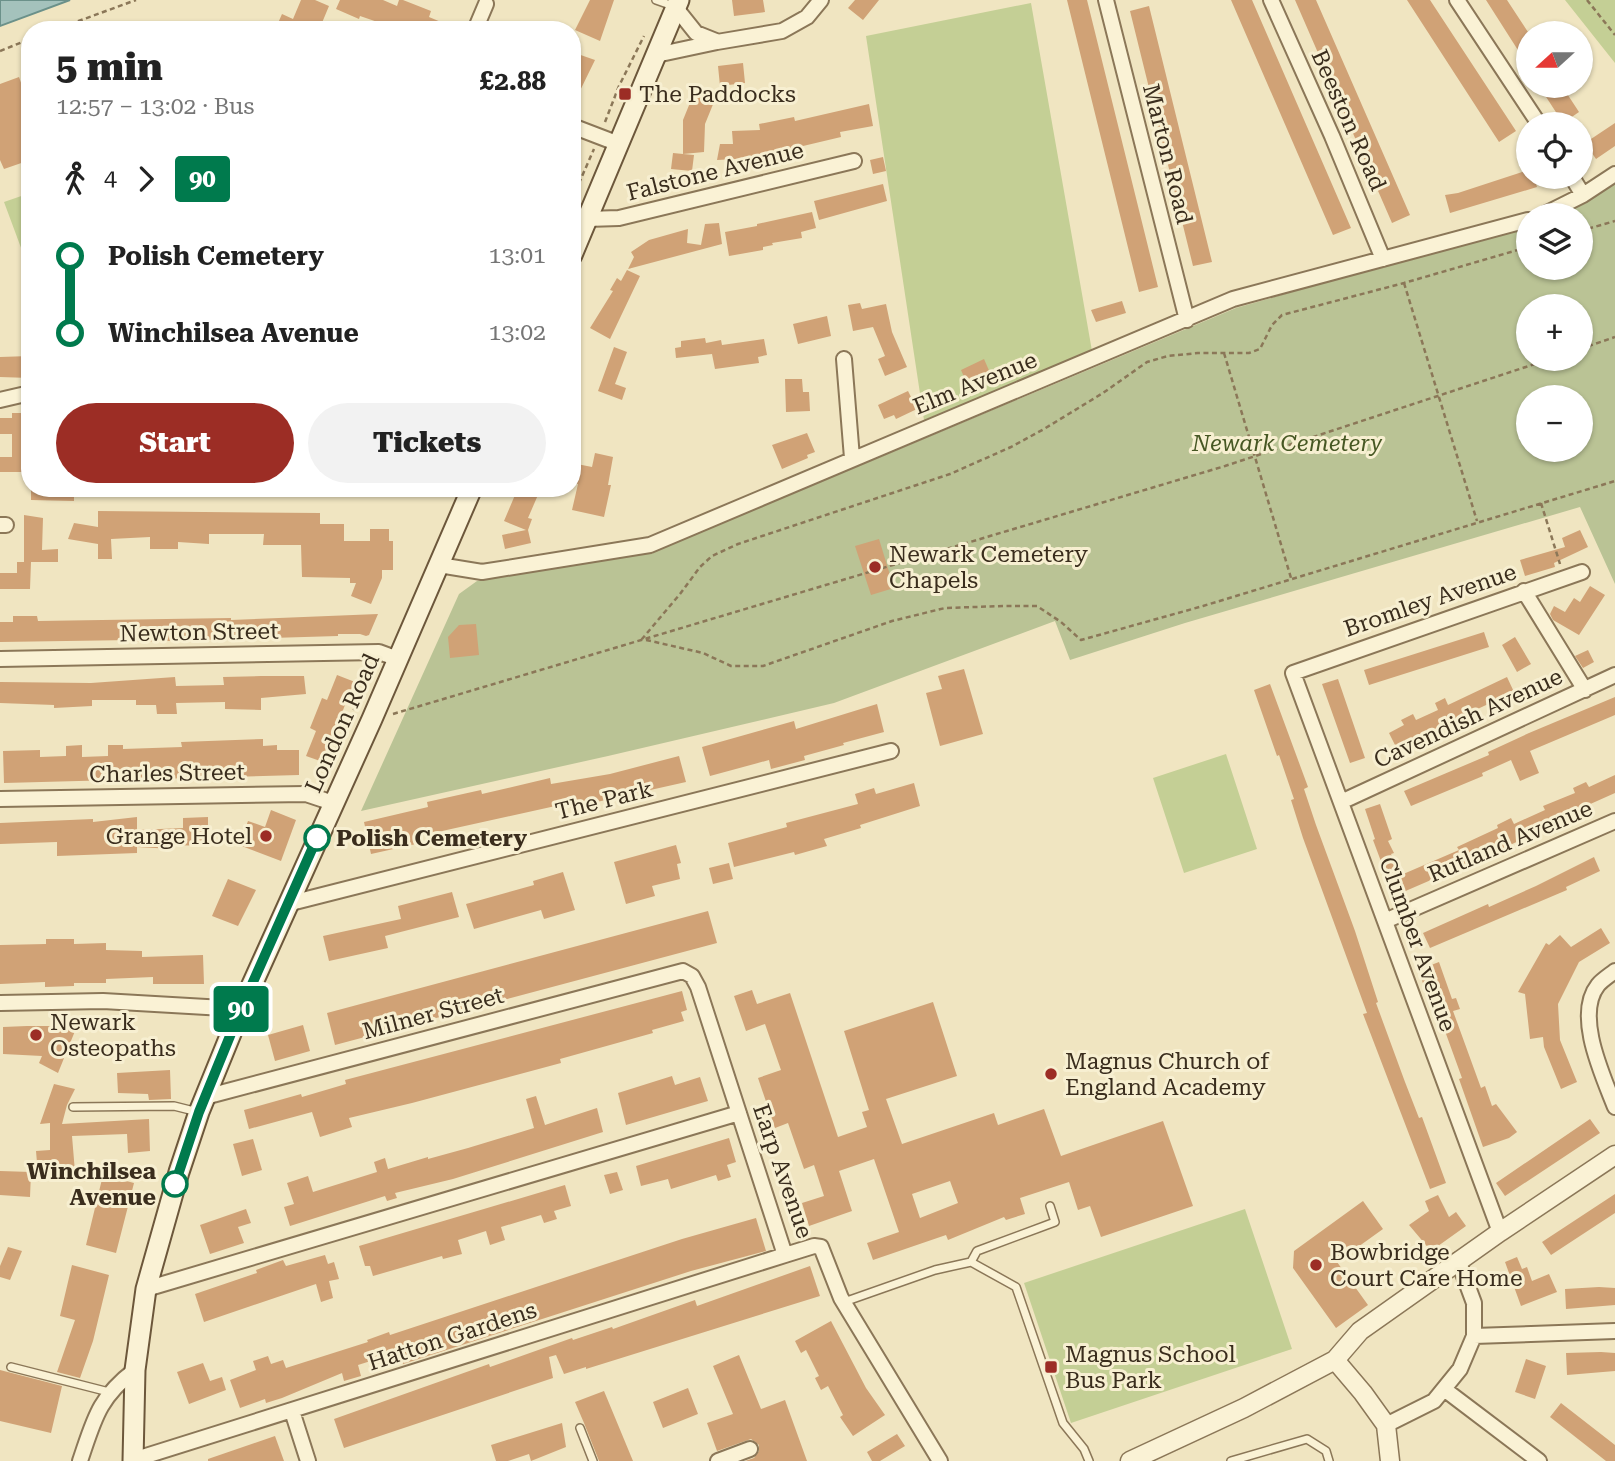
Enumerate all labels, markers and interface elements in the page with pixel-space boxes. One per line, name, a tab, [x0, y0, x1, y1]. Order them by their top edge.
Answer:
north arrow	[1516, 21, 1592, 98]
map controls	[1516, 21, 1593, 462]
text: 5 min	[56, 45, 163, 89]
street label: Beeston Road	[1305, 46, 1392, 195]
text: £2.88	[480, 66, 546, 96]
place label: The Paddocks	[639, 81, 796, 108]
street label: Marton Road	[1137, 81, 1198, 227]
marker: The Paddocks	[617, 86, 633, 102]
text: 12:57 – 13:02 · Bus	[56, 93, 254, 120]
button: locate	[1516, 112, 1593, 189]
street label: Falstone Avenue	[624, 136, 806, 207]
icon: walk	[56, 160, 94, 198]
icon: forward	[127, 160, 165, 198]
text: 4	[104, 165, 117, 192]
text: 90	[189, 165, 216, 193]
button: layers	[1516, 203, 1593, 280]
text: Polish Cemetery	[108, 241, 324, 271]
text: 13:01	[489, 242, 546, 269]
button: +	[1516, 294, 1593, 371]
text: Winchilsea Avenue	[108, 318, 359, 348]
text: 13:02	[489, 319, 546, 346]
street label: Elm Avenue	[909, 346, 1041, 421]
button: −	[1516, 385, 1593, 462]
button: Start	[56, 403, 294, 483]
button: Tickets	[308, 403, 546, 483]
park label: Newark Cemetery	[1191, 430, 1383, 457]
place label: Newark Cemetery Chapels	[889, 541, 1088, 594]
street label: Bromley Avenue	[1340, 558, 1520, 643]
marker: Newark Cemetery Chapels	[867, 559, 883, 575]
street label: Newton Street	[119, 618, 279, 647]
street label: London Road	[300, 649, 385, 797]
street label: Cavendish Avenue	[1370, 663, 1567, 774]
street label: Charles Street	[89, 759, 246, 788]
street label: The Park	[553, 775, 656, 826]
street label: Rutland Avenue	[1424, 795, 1596, 888]
place label: Grange Hotel	[106, 823, 252, 850]
marker: Polish Cemetery	[304, 825, 330, 851]
place label: Polish Cemetery	[336, 825, 527, 852]
marker: Grange Hotel	[258, 828, 274, 844]
street label: Clumber Avenue	[1373, 853, 1462, 1035]
street label: Milner Street	[360, 982, 507, 1045]
line badge: 90	[210, 986, 272, 1032]
text: 90	[228, 995, 254, 1023]
place label: Newark Osteopaths	[50, 1009, 176, 1062]
marker: Newark Osteopaths	[28, 1027, 44, 1043]
place label: Magnus Church of England Academy	[1065, 1048, 1270, 1101]
marker: Magnus Church of England Academy	[1043, 1066, 1059, 1082]
street label: Earp Avenue	[747, 1101, 818, 1242]
place label: Winchilsea Avenue	[27, 1158, 156, 1211]
marker: Winchilsea Avenue	[162, 1171, 188, 1197]
place label: Bowbridge Court Care Home	[1330, 1239, 1523, 1292]
marker: Bowbridge Court Care Home	[1308, 1257, 1324, 1273]
street label: Hatton Gardens	[364, 1296, 540, 1377]
place label: Magnus School Bus Park	[1065, 1341, 1236, 1394]
marker: Magnus School Bus Park	[1043, 1359, 1059, 1375]

